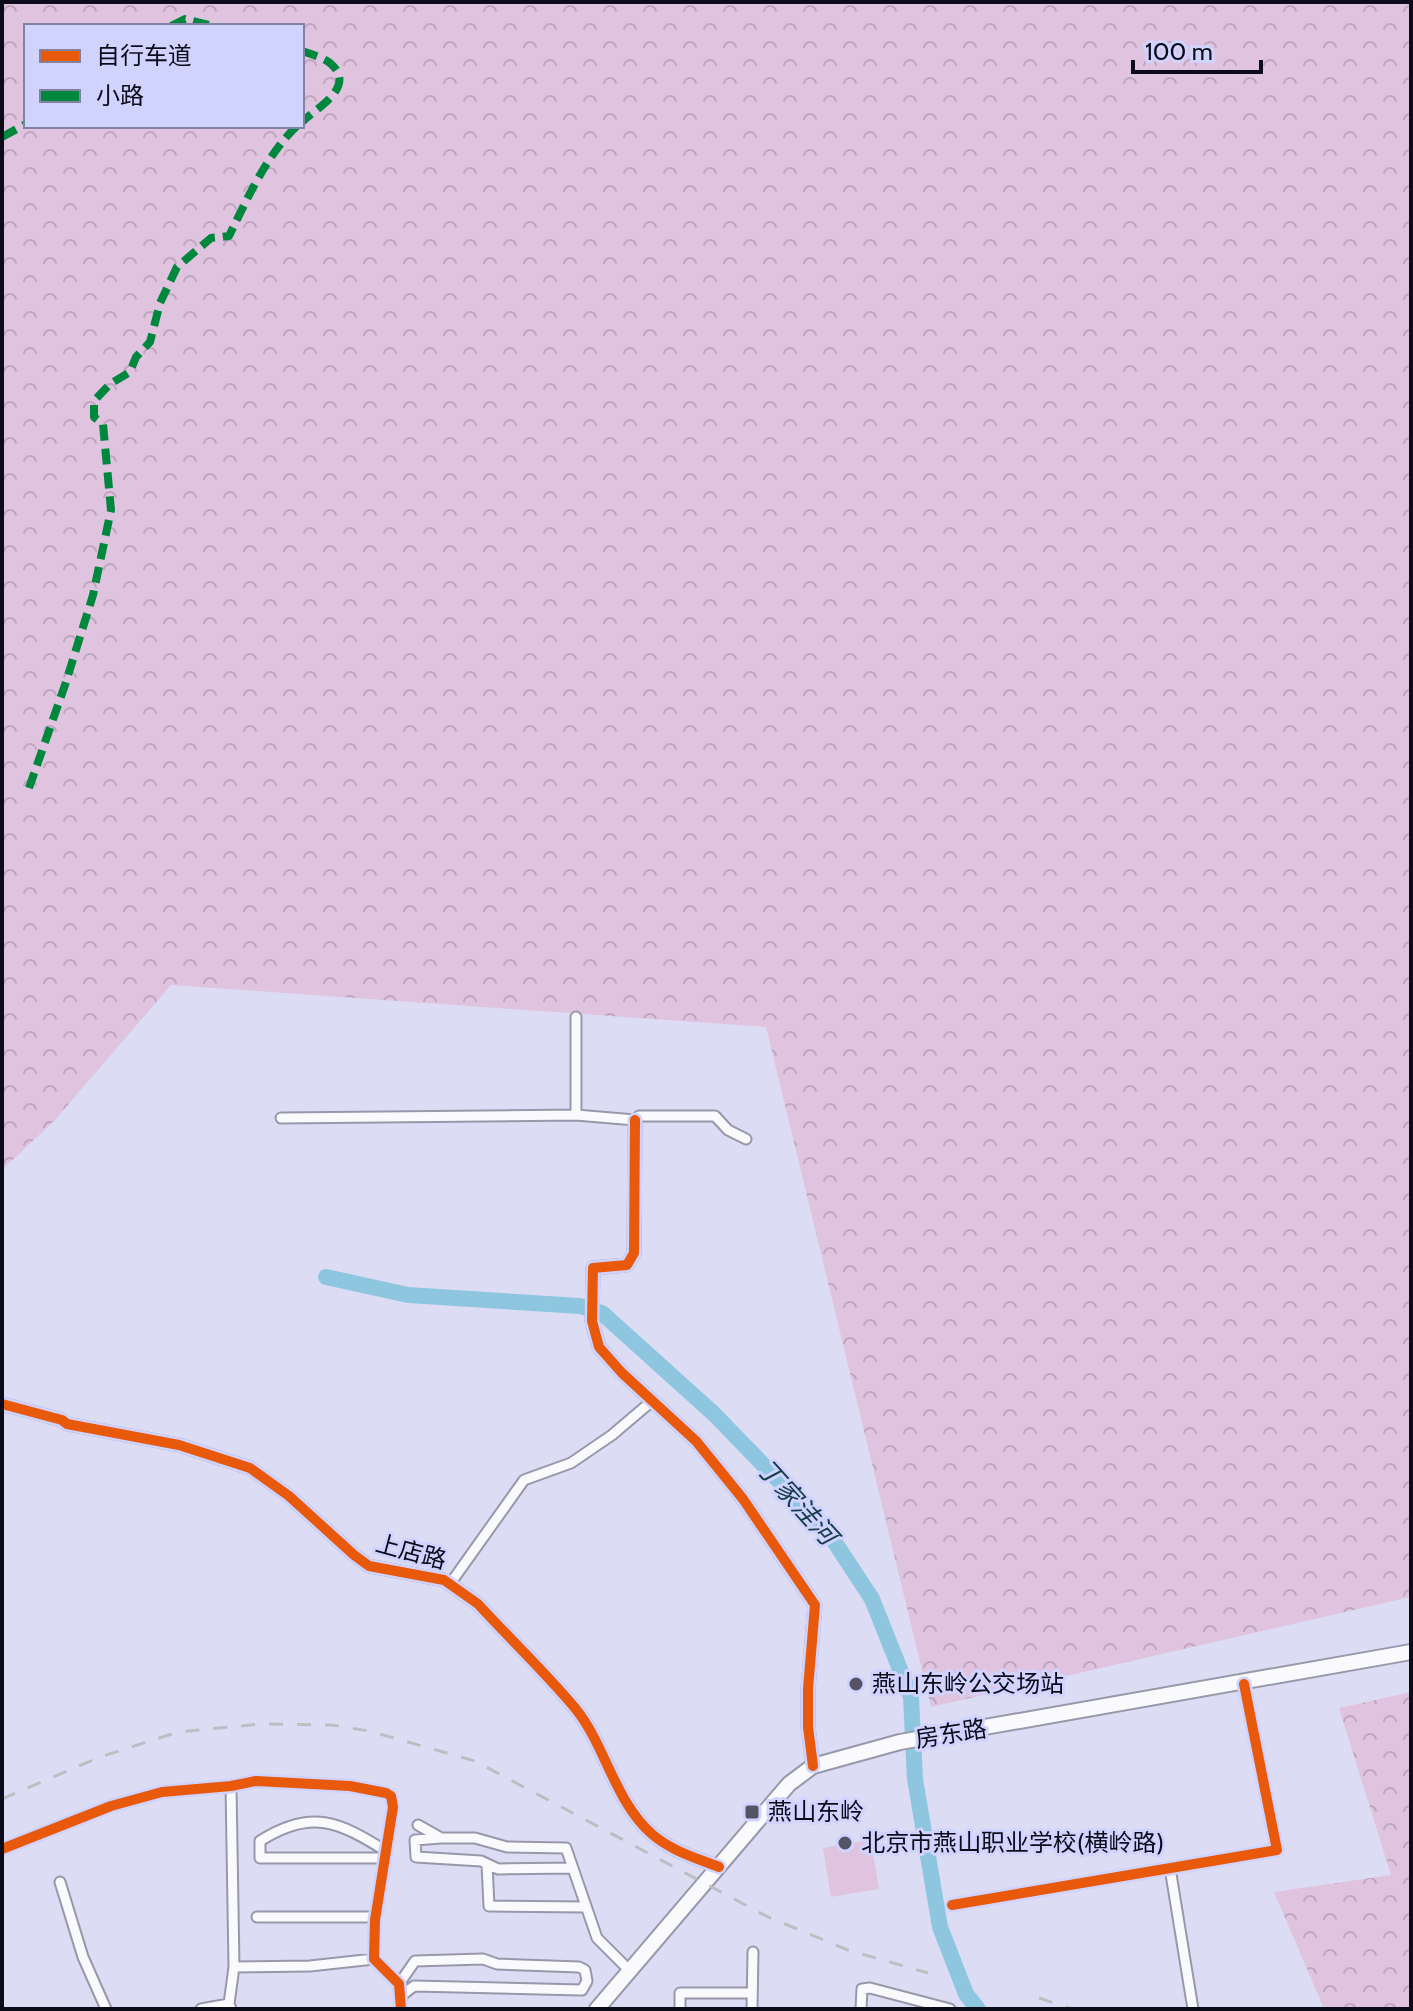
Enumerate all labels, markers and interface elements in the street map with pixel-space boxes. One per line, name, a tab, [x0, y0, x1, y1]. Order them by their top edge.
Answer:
legend	[24, 24, 304, 128]
scale bar	[1133, 24, 1261, 74]
text: 100 m	[1145, 37, 1213, 66]
text: 自行车道	[96, 41, 192, 70]
text: 小路	[96, 81, 144, 110]
water label: 丁家洼河	[750, 1453, 847, 1555]
street label: 上店路	[373, 1528, 450, 1575]
place label: 燕山东岭公交场站	[872, 1669, 1064, 1698]
marker: 燕山东岭公交场站	[847, 1675, 865, 1693]
street label: 房东路	[913, 1714, 989, 1753]
place label: 燕山东岭	[768, 1797, 864, 1826]
marker: 燕山东岭	[743, 1803, 761, 1821]
place label: 北京市燕山职业学校(横岭路)	[861, 1828, 1164, 1857]
marker: 北京市燕山职业学校(横岭路)	[836, 1834, 854, 1852]

